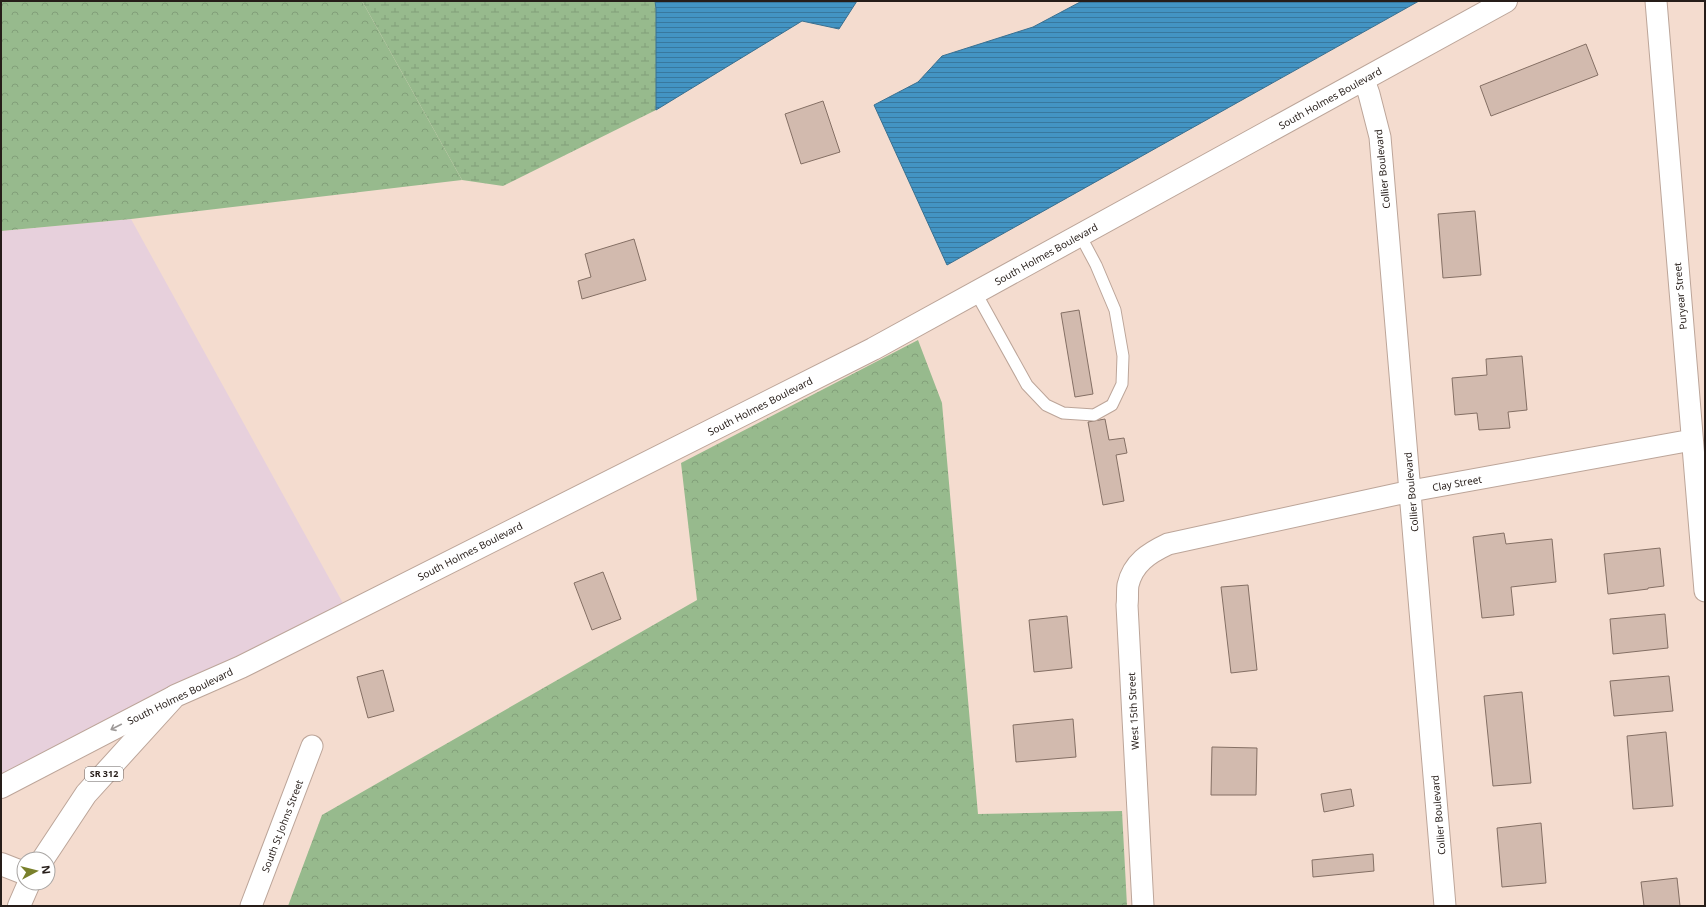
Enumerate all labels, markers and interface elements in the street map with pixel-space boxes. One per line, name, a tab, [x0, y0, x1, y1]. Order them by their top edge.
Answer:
street label: South Holmes Boulevard	[1276, 64, 1384, 132]
street label: Collier Boulevard	[1371, 128, 1393, 210]
street label: South Holmes Boulevard	[992, 220, 1100, 288]
street label: Puryear Street	[1670, 261, 1690, 330]
street label: South Holmes Boulevard	[705, 373, 815, 439]
street label: Collier Boulevard	[1401, 452, 1421, 532]
street label: Clay Street	[1431, 472, 1483, 494]
street label: South Holmes Boulevard	[415, 518, 525, 584]
street label: South Holmes Boulevard	[125, 664, 235, 728]
street label: West 15th Street	[1124, 672, 1142, 750]
one-way arrow	[110, 724, 122, 731]
road number: SR 312	[85, 767, 123, 781]
street label: Collier Boulevard	[1428, 775, 1448, 855]
street label: South St Johns Street	[258, 777, 306, 874]
north arrow	[16, 851, 56, 891]
text: N	[38, 864, 54, 875]

